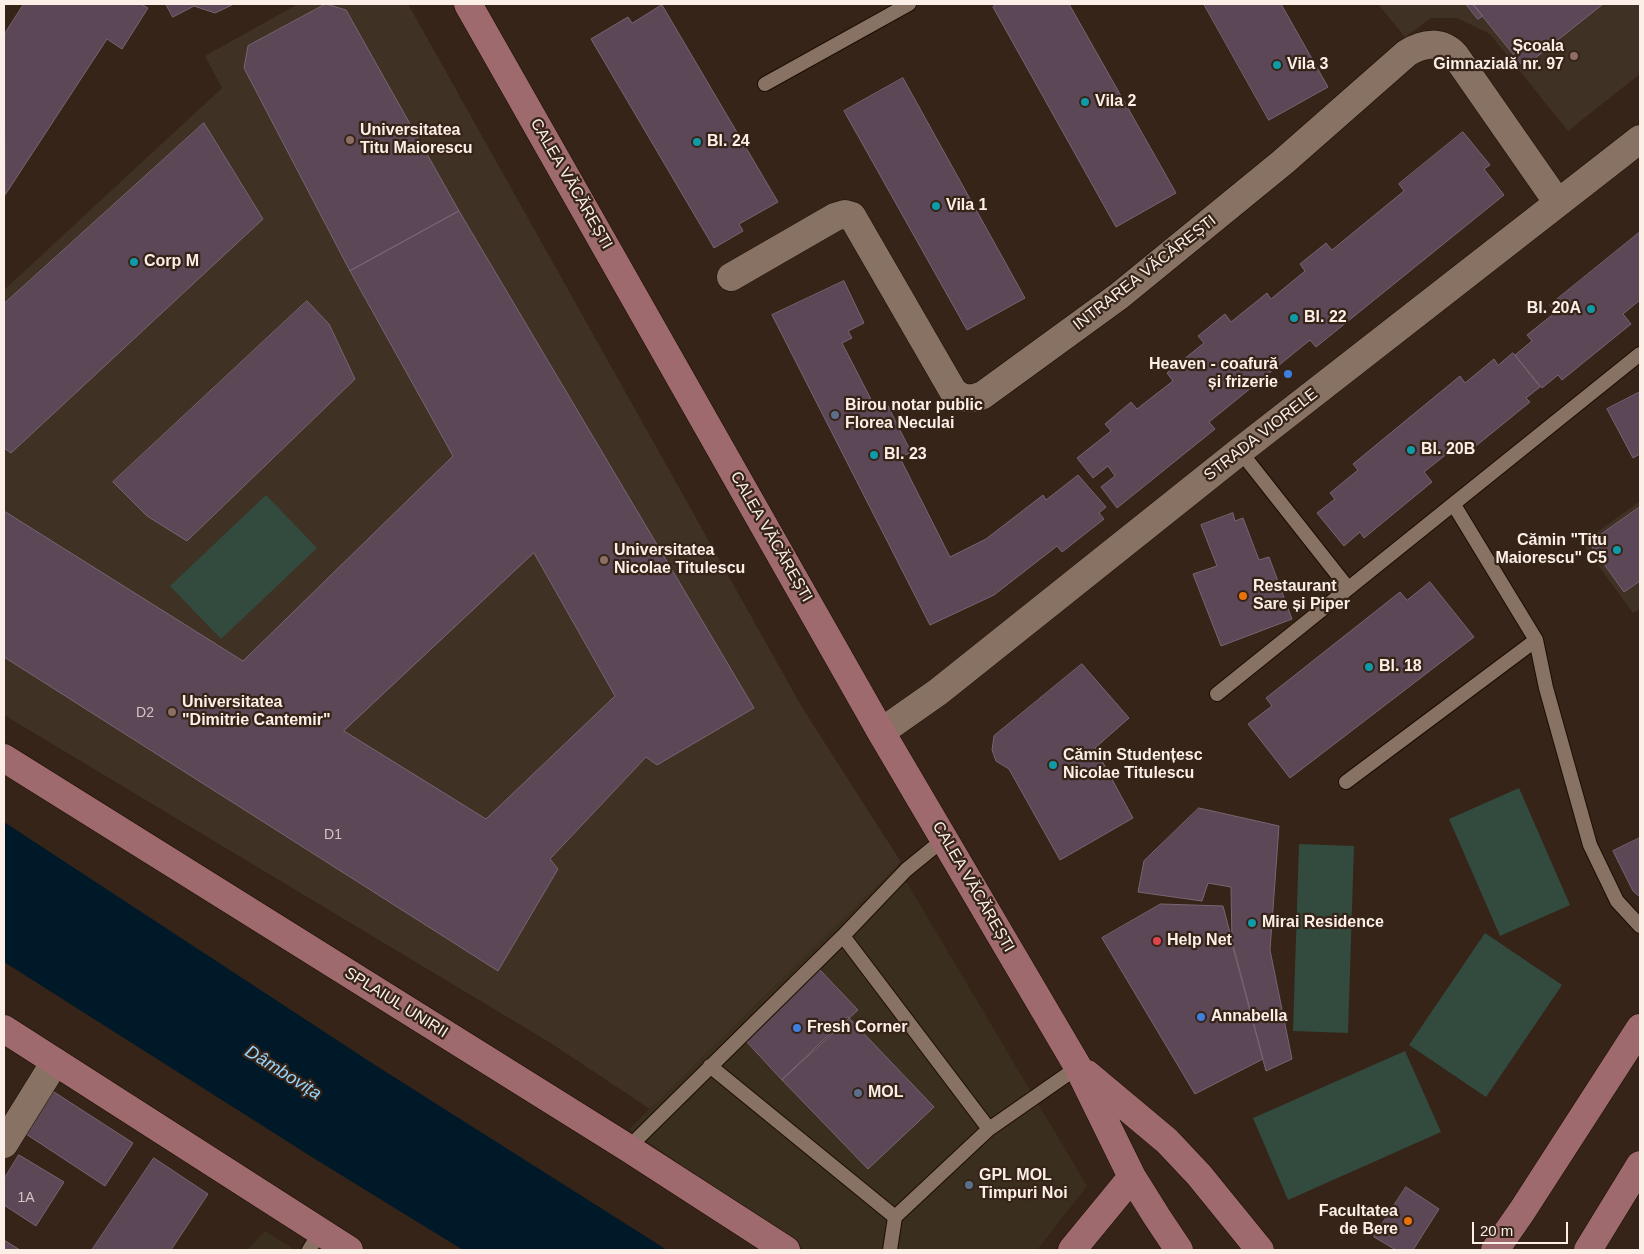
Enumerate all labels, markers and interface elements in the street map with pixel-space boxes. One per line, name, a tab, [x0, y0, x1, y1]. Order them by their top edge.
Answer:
place label: Școala Gimnazială nr. 97	[1433, 37, 1564, 75]
marker: Școala Gimnazială nr. 97	[1568, 50, 1580, 62]
place label: Vila 3	[1287, 55, 1329, 75]
marker: Vila 3	[1271, 59, 1283, 71]
place label: Vila 2	[1095, 92, 1137, 112]
marker: Vila 2	[1079, 96, 1091, 108]
street label: CALEA VĂCĂREȘTI	[526, 115, 616, 253]
place label: Universitatea Titu Maiorescu	[360, 121, 473, 159]
place label: Bl. 24	[707, 132, 750, 152]
marker: Universitatea Titu Maiorescu	[344, 134, 356, 146]
marker: Bl. 24	[691, 136, 703, 148]
place label: Vila 1	[946, 196, 988, 216]
marker: Vila 1	[930, 200, 942, 212]
street label: INTRAREA VĂCĂREȘTI	[1070, 211, 1220, 335]
place label: Corp M	[144, 252, 199, 272]
marker: Corp M	[128, 256, 140, 268]
place label: Bl. 20A	[1527, 299, 1581, 319]
marker: Bl. 20A	[1585, 303, 1597, 315]
place label: Bl. 22	[1304, 308, 1347, 328]
marker: Bl. 22	[1288, 312, 1300, 324]
place label: Heaven - coafură și frizerie	[1149, 355, 1278, 393]
marker: Heaven - coafură și frizerie	[1282, 368, 1294, 380]
street label: STRADA VIORELE	[1200, 385, 1322, 485]
place label: Birou notar public Florea Neculai	[845, 396, 983, 434]
marker: Birou notar public Florea Neculai	[829, 409, 841, 421]
place label: Bl. 20B	[1421, 440, 1475, 460]
marker: Bl. 20B	[1405, 444, 1417, 456]
place label: Bl. 23	[884, 445, 927, 465]
marker: Bl. 23	[868, 449, 880, 461]
street label: CALEA VĂCĂREȘTI	[726, 468, 816, 606]
place label: Cămin "Titu Maiorescu" C5	[1495, 531, 1607, 569]
place label: Universitatea Nicolae Titulescu	[614, 541, 745, 579]
marker: Cămin "Titu Maiorescu" C5	[1611, 544, 1623, 556]
marker: Universitatea Nicolae Titulescu	[598, 554, 610, 566]
place label: Restaurant Sare și Piper	[1253, 577, 1350, 615]
marker: Restaurant Sare și Piper	[1237, 590, 1249, 602]
place label: Bl. 18	[1379, 657, 1422, 677]
marker: Bl. 18	[1363, 661, 1375, 673]
place label: Universitatea "Dimitrie Cantemir"	[182, 693, 331, 731]
house number: D2	[136, 705, 154, 721]
marker: Universitatea "Dimitrie Cantemir"	[166, 706, 178, 718]
place label: Cămin Studențesc Nicolae Titulescu	[1063, 746, 1203, 784]
marker: Cămin Studențesc Nicolae Titulescu	[1047, 759, 1059, 771]
street label: CALEA VĂCĂREȘTI	[928, 818, 1018, 956]
house number: D1	[324, 827, 342, 843]
place label: Mirai Residence	[1262, 913, 1384, 933]
marker: Mirai Residence	[1246, 917, 1258, 929]
place label: Help Net	[1167, 931, 1232, 951]
marker: Help Net	[1151, 935, 1163, 947]
street label: SPLAIUL UNIRII	[341, 964, 451, 1042]
place label: Annabella	[1211, 1007, 1287, 1027]
marker: Annabella	[1195, 1011, 1207, 1023]
place label: Fresh Corner	[807, 1018, 907, 1038]
marker: Fresh Corner	[791, 1022, 803, 1034]
water label: Dâmbovița	[241, 1041, 325, 1105]
place label: MOL	[868, 1083, 904, 1103]
marker: MOL	[852, 1087, 864, 1099]
place label: GPL MOL Timpuri Noi	[979, 1166, 1068, 1204]
marker: GPL MOL Timpuri Noi	[963, 1179, 975, 1191]
house number: 1A	[17, 1190, 35, 1206]
place label: Facultatea de Bere	[1319, 1202, 1398, 1240]
scale bar	[1474, 1212, 1570, 1244]
marker: Facultatea de Bere	[1402, 1215, 1414, 1227]
text: 20 m	[1480, 1222, 1513, 1239]

